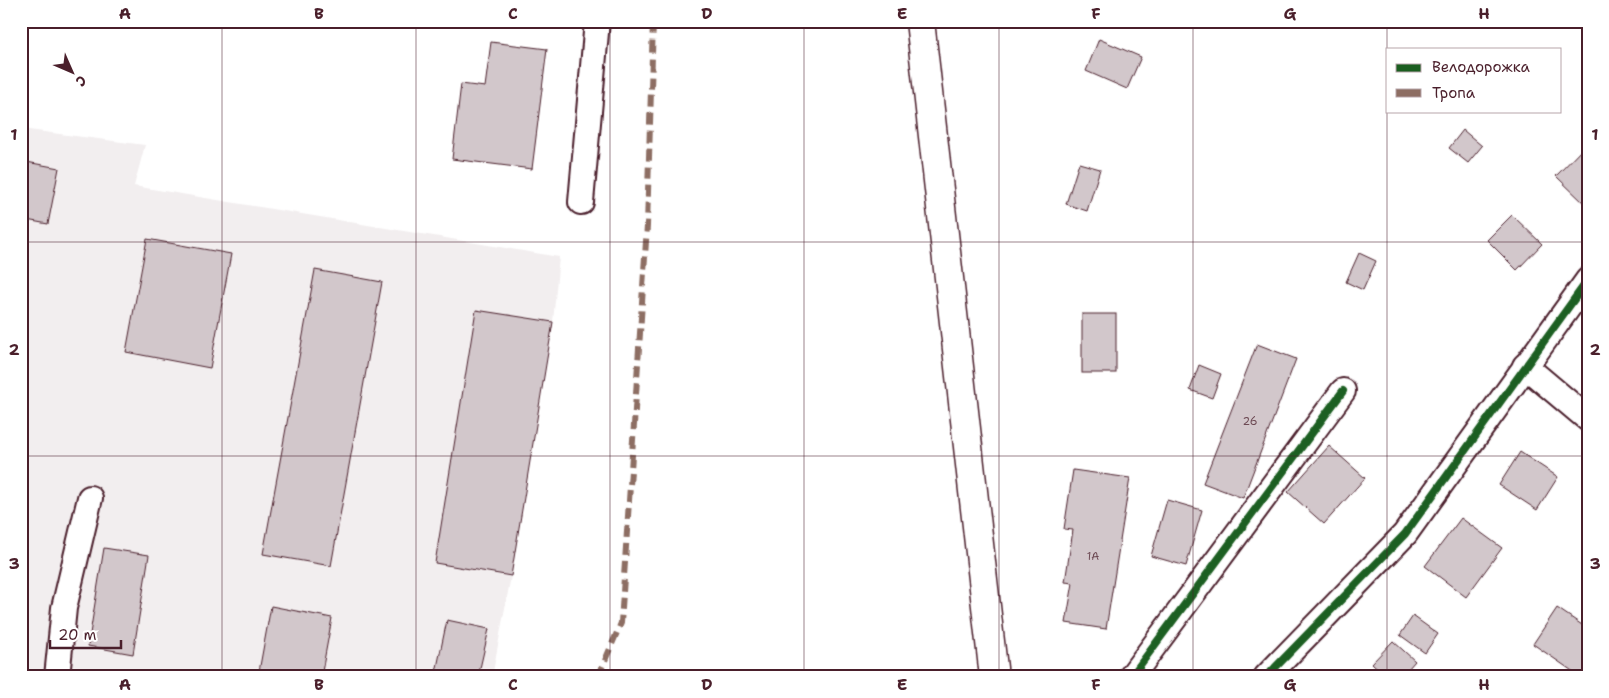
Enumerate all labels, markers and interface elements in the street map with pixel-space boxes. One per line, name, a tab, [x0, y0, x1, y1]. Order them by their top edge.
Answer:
text: A	[119, 3, 131, 24]
text: B	[314, 3, 324, 24]
text: C	[508, 3, 518, 24]
text: D	[701, 3, 713, 24]
text: E	[897, 3, 907, 24]
text: F	[1091, 3, 1101, 24]
text: G	[1284, 3, 1297, 24]
text: H	[1478, 3, 1490, 24]
north arrow	[48, 48, 98, 98]
legend	[1386, 48, 1562, 112]
text: Велодорожка	[1432, 57, 1531, 77]
text: С	[72, 72, 91, 91]
text: Тропа	[1432, 83, 1476, 103]
text: 1	[10, 124, 18, 145]
text: 1	[1591, 124, 1599, 145]
text: 2	[8, 339, 20, 360]
text: 2	[1589, 339, 1601, 360]
house number: 26	[1243, 414, 1257, 429]
house number: 1А	[1087, 549, 1099, 564]
text: 3	[8, 553, 20, 574]
text: 3	[1589, 553, 1601, 574]
scale bar	[50, 618, 121, 650]
text: 20 m	[58, 625, 97, 645]
text: A	[119, 674, 131, 695]
text: B	[314, 674, 324, 695]
text: C	[508, 674, 518, 695]
text: D	[701, 674, 713, 695]
text: E	[897, 674, 907, 695]
text: F	[1091, 674, 1101, 695]
text: G	[1284, 674, 1297, 695]
text: H	[1478, 674, 1490, 695]

